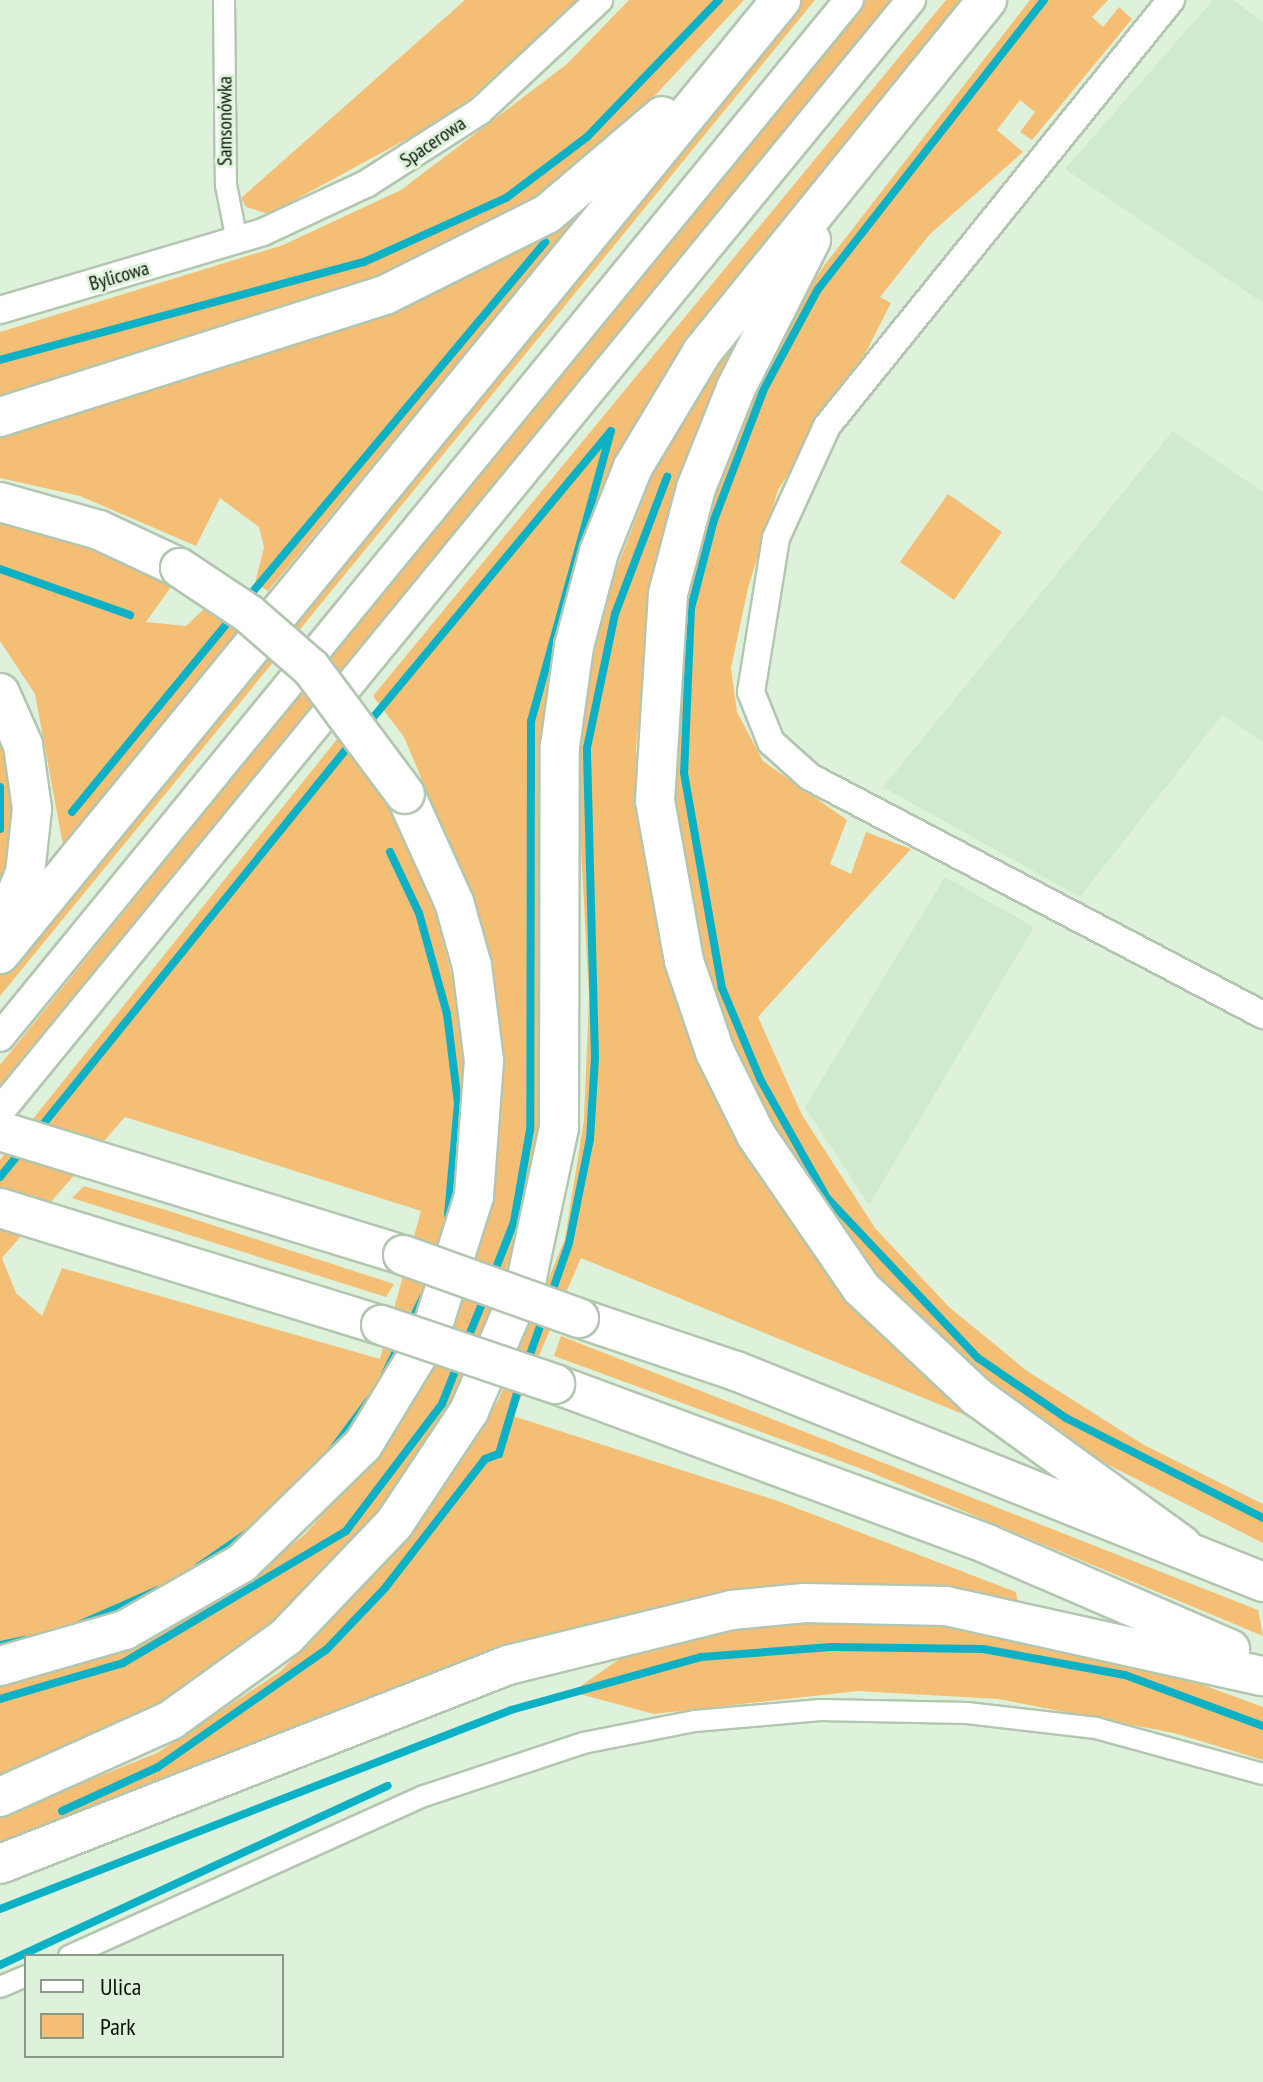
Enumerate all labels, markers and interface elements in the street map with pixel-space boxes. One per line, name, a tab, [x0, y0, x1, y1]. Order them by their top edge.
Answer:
street label: Samsonówka	[213, 76, 237, 166]
street label: Spacerowa	[396, 111, 470, 173]
street label: Bylicowa	[86, 256, 152, 296]
legend	[24, 1954, 284, 2058]
text: Ulica	[100, 1971, 141, 2002]
text: Park	[100, 2011, 136, 2042]

